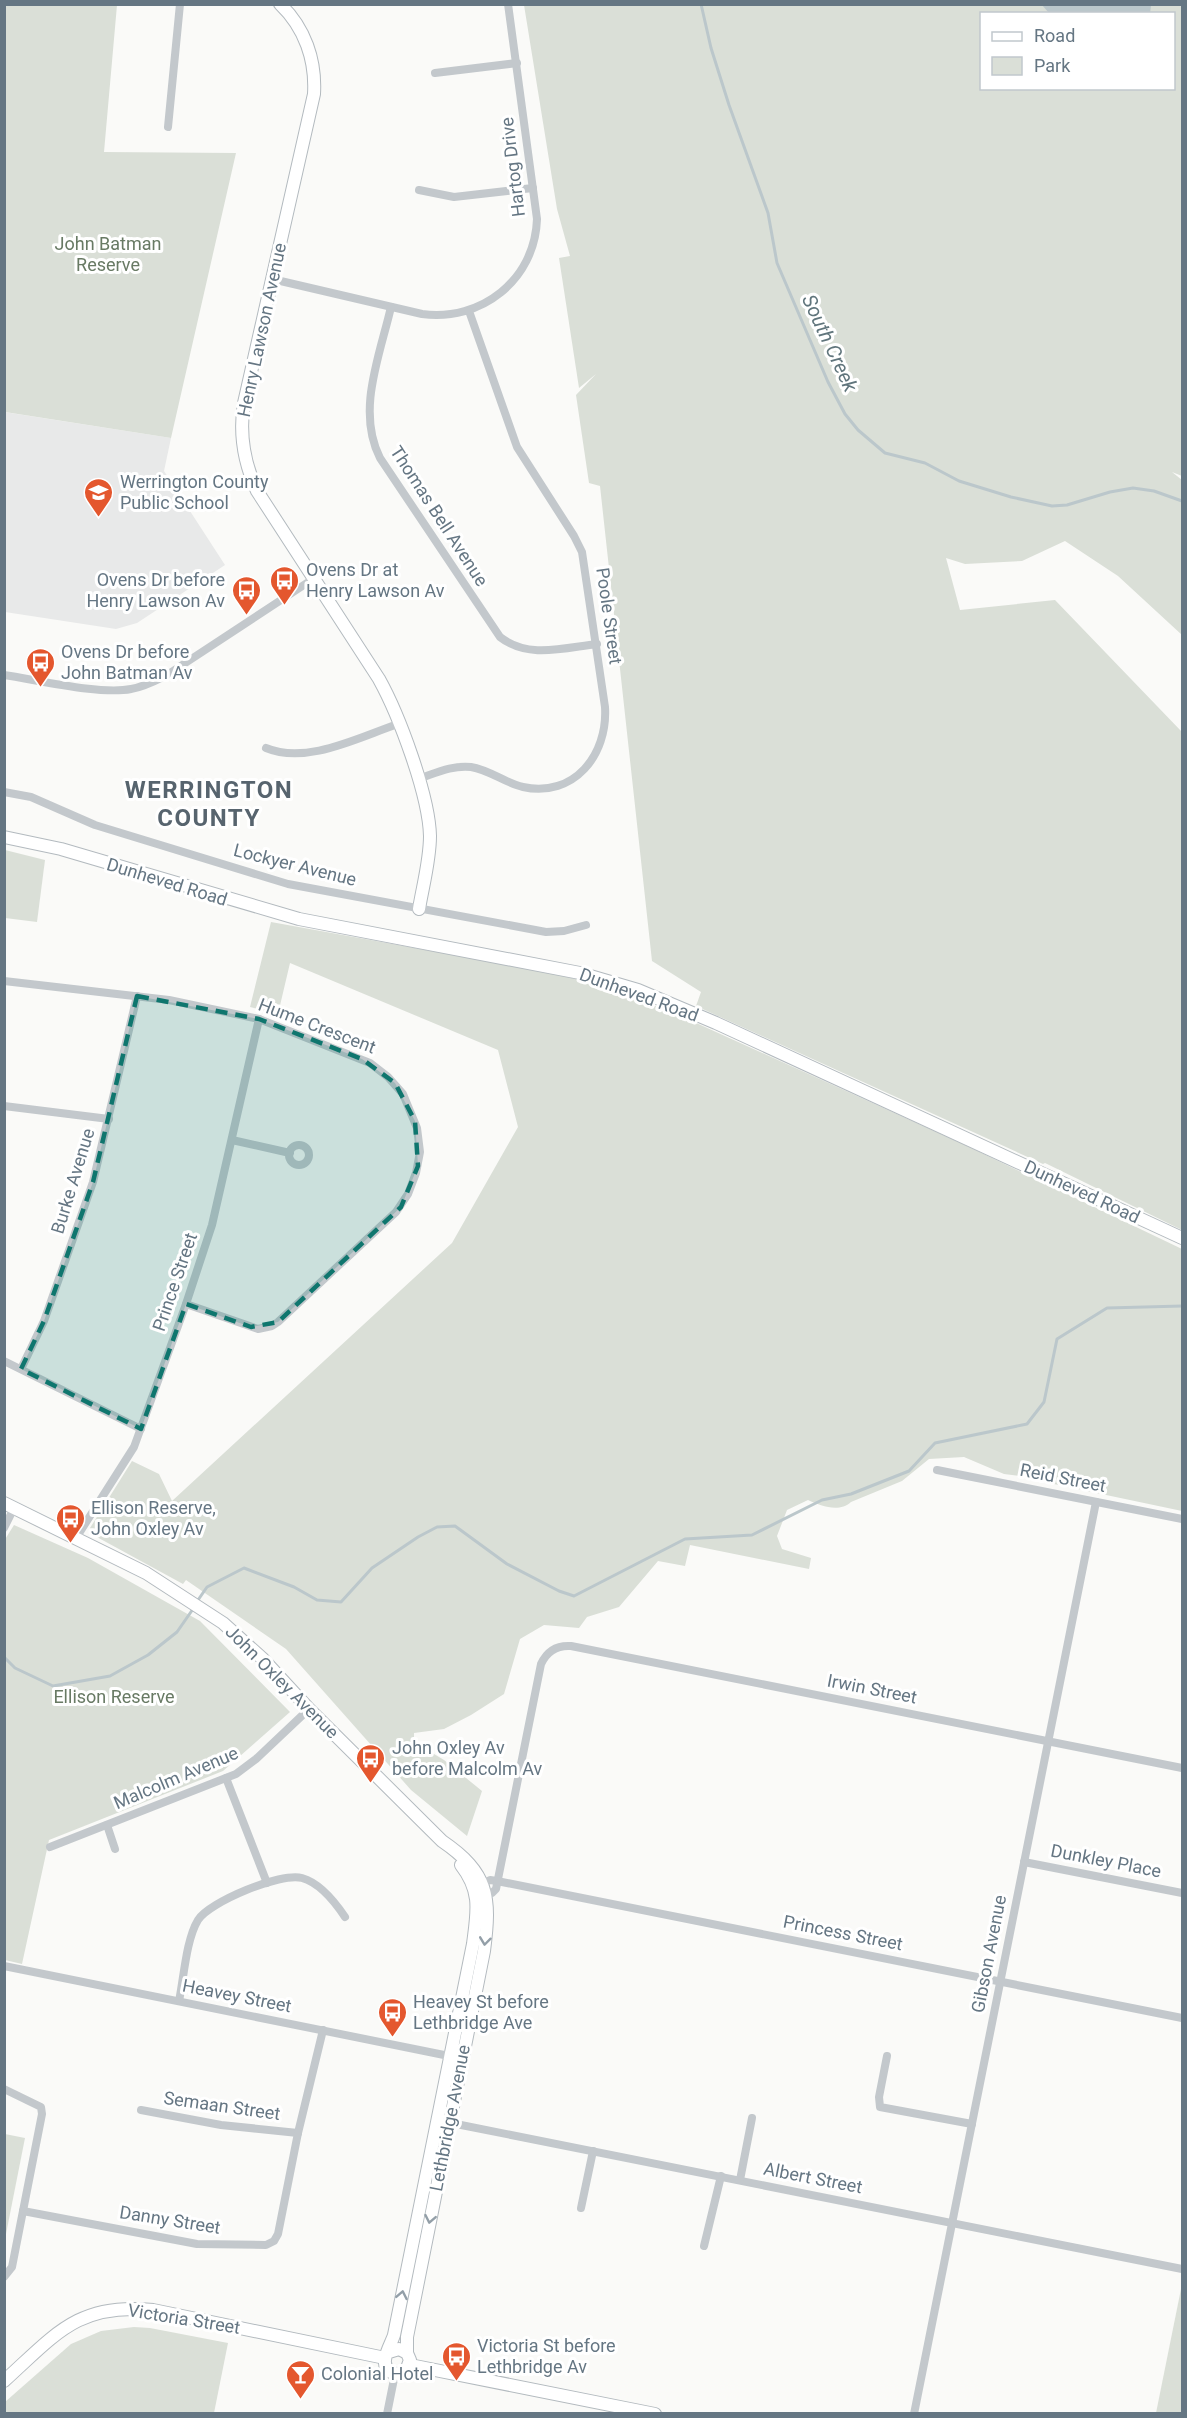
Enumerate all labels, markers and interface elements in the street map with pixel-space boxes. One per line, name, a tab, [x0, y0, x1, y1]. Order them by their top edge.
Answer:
legend	[980, 12, 1175, 90]
text: Road	[1034, 25, 1075, 46]
text: Park	[1034, 55, 1071, 76]
street label: Hartog Drive	[496, 116, 529, 218]
park label: John Batman Reserve	[55, 233, 161, 275]
street label: Henry Lawson Avenue	[233, 241, 290, 419]
water label: South Creek	[797, 291, 863, 397]
street label: Thomas Bell Avenue	[386, 442, 493, 590]
place label: Werrington County Public School	[120, 471, 269, 513]
school or university icon: Werrington County Public School	[83, 476, 115, 518]
place label: Ovens Dr at Henry Lawson Av	[306, 559, 445, 601]
bus stop icon: Ovens Dr at Henry Lawson Av	[269, 564, 301, 606]
street label: Poole Street	[592, 566, 627, 666]
place label: Ovens Dr before Henry Lawson Av	[86, 569, 225, 611]
bus stop icon: Ovens Dr before Henry Lawson Av	[230, 574, 262, 616]
place label: Ovens Dr before John Batman Av	[61, 641, 193, 683]
bus stop icon: Ovens Dr before John Batman Av	[24, 646, 56, 688]
district label: WERRINGTON COUNTY	[125, 776, 293, 832]
street label: Lockyer Avenue	[232, 839, 359, 890]
street label: Dunheved Road	[104, 853, 230, 910]
street label: Dunheved Road	[577, 963, 702, 1026]
street label: Hume Crescent	[256, 994, 379, 1058]
street label: Burke Avenue	[47, 1126, 99, 1236]
street label: Dunheved Road	[1021, 1156, 1143, 1227]
street label: Prince Street	[148, 1230, 201, 1334]
street label: Reid Street	[1018, 1459, 1108, 1496]
place label: Ellison Reserve, John Oxley Av	[91, 1497, 216, 1539]
bus stop icon: Ellison Reserve, John Oxley Av	[54, 1502, 86, 1544]
street label: John Oxley Avenue	[221, 1621, 343, 1743]
street label: Irwin Street	[825, 1670, 919, 1708]
park label: Ellison Reserve	[53, 1686, 175, 1707]
place label: John Oxley Av before Malcolm Av	[392, 1737, 543, 1779]
street label: Malcolm Avenue	[110, 1742, 241, 1813]
bus stop icon: John Oxley Av before Malcolm Av	[355, 1742, 387, 1784]
street label: Dunkley Place	[1049, 1840, 1163, 1882]
street label: Gibson Avenue	[967, 1893, 1010, 2015]
street label: Princess Street	[782, 1911, 905, 1954]
one-way arrow	[479, 1937, 492, 1946]
street label: Heavey Street	[181, 1975, 293, 2016]
place label: Heavey St before Lethbridge Ave	[413, 1991, 549, 2033]
bus stop icon: Heavey St before Lethbridge Ave	[376, 1996, 408, 2038]
street label: Lethbridge Avenue	[425, 2043, 474, 2193]
street label: Semaan Street	[162, 2087, 282, 2124]
street label: Albert Street	[762, 2158, 864, 2197]
street label: Danny Street	[118, 2201, 222, 2238]
one-way arrow	[424, 2214, 437, 2224]
one-way arrow	[395, 2290, 408, 2300]
street label: Victoria Street	[126, 2299, 242, 2338]
place label: Victoria St before Lethbridge Av	[477, 2335, 616, 2377]
bus stop icon: Victoria St before Lethbridge Av	[440, 2340, 472, 2382]
bar icon: Colonial Hotel	[284, 2358, 316, 2400]
place label: Colonial Hotel	[321, 2363, 434, 2384]

